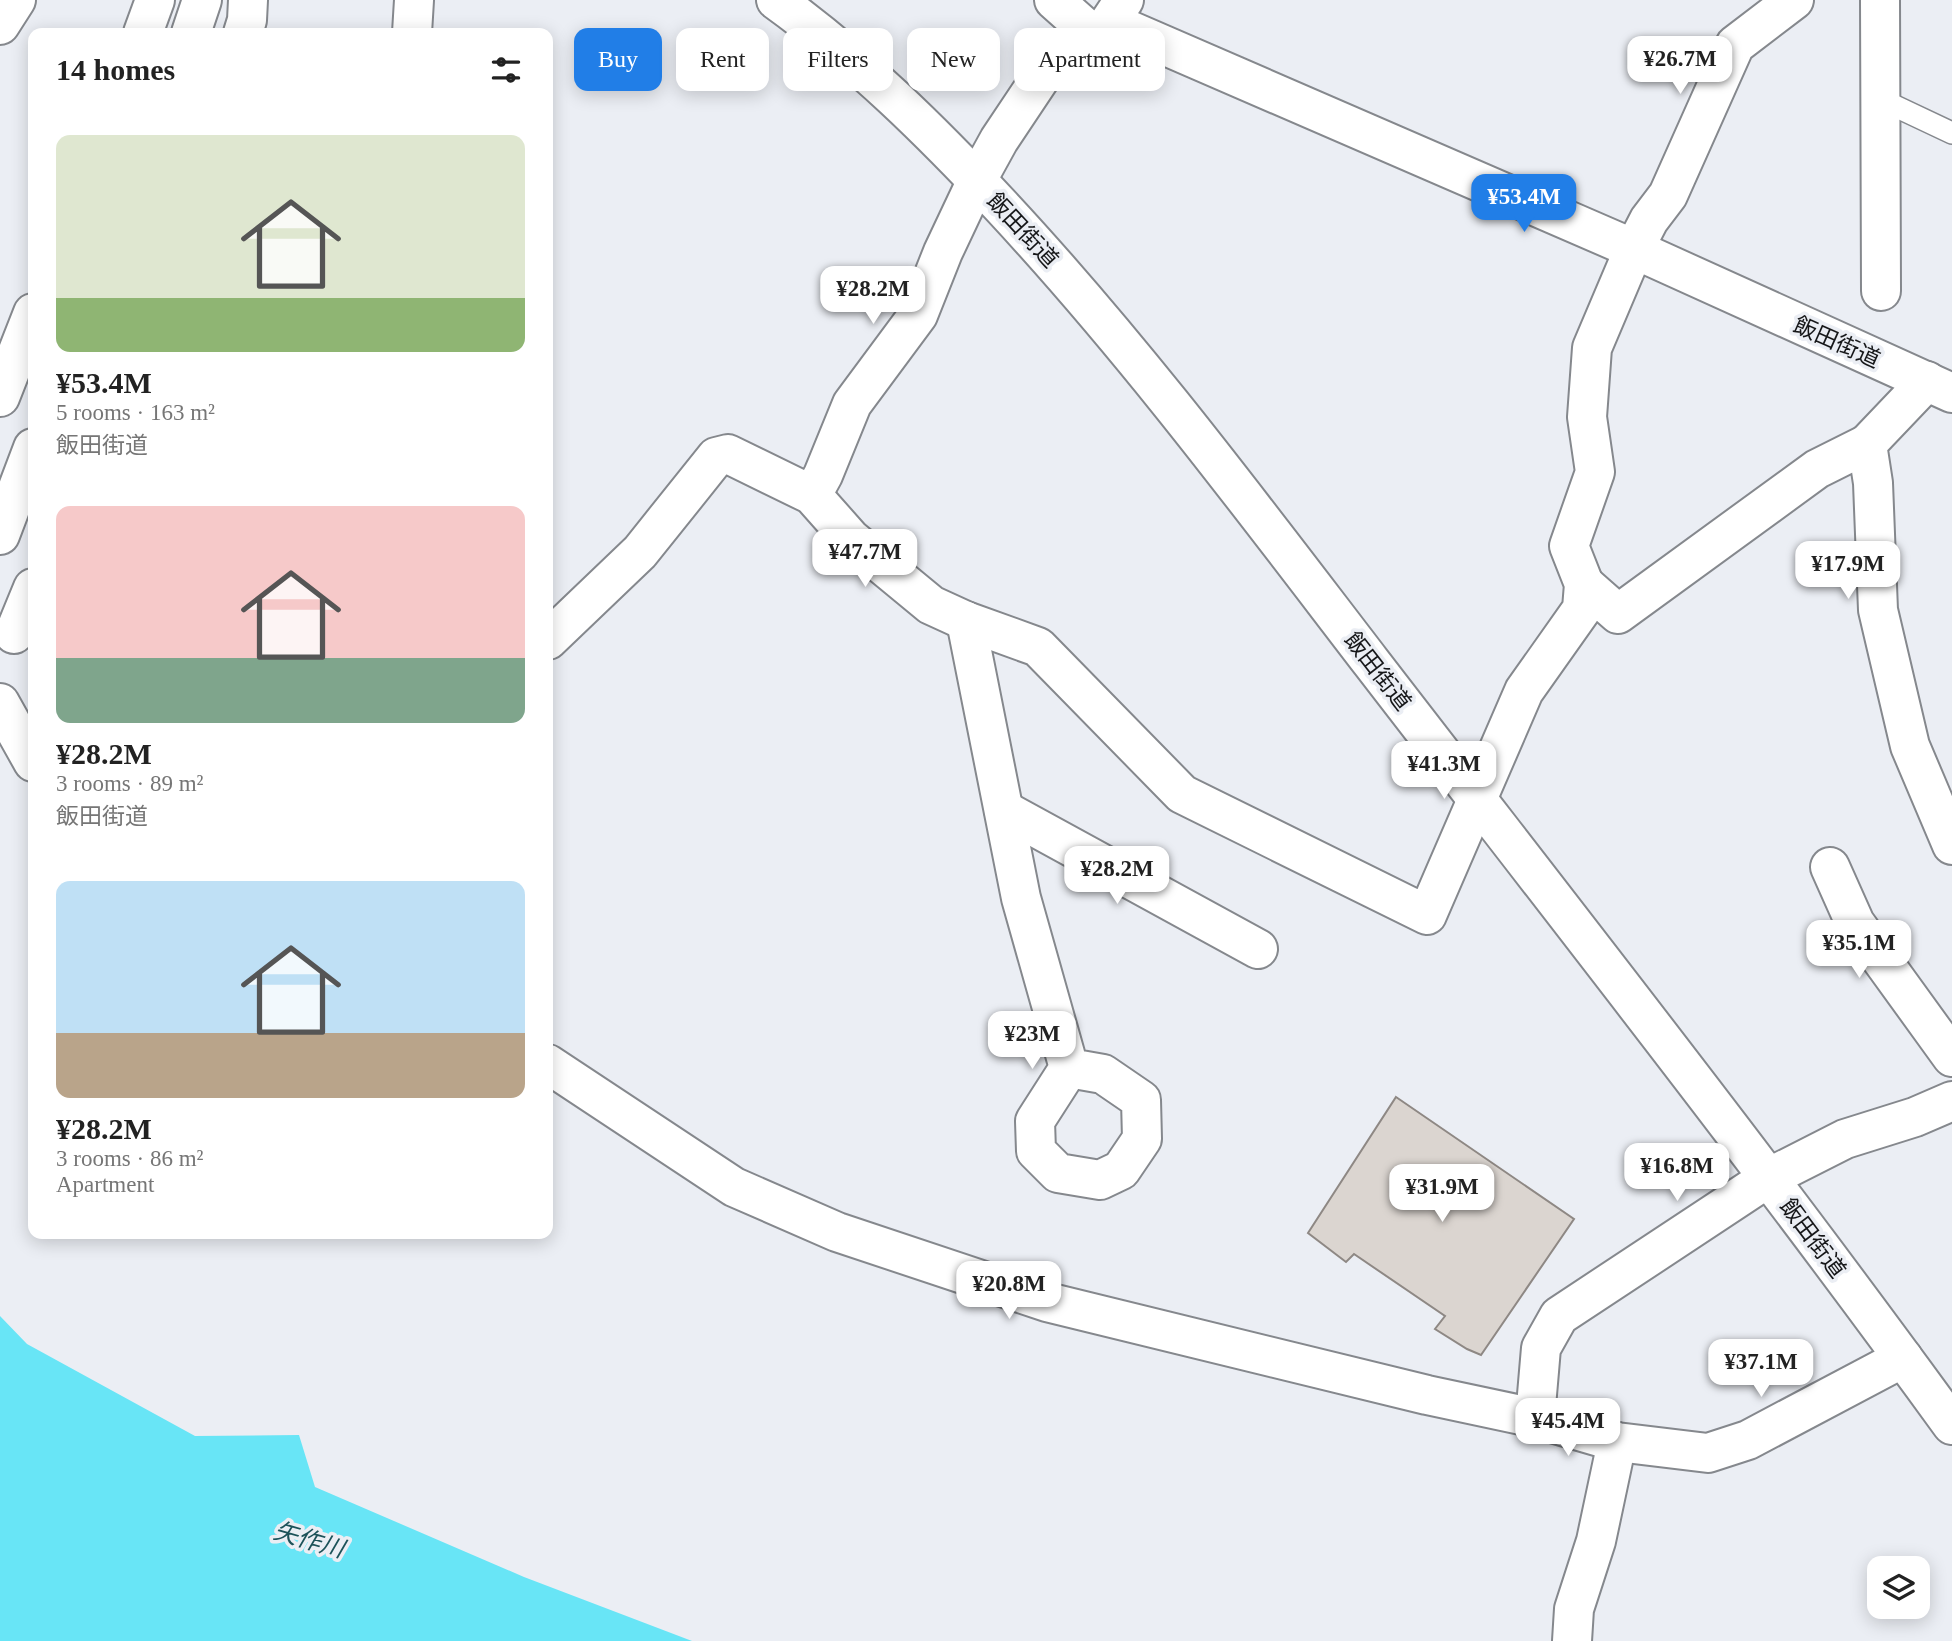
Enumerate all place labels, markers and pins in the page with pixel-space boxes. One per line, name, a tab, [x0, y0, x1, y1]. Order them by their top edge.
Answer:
pin: ¥26.7M	[1623, 36, 1737, 96]
pin: ¥53.4M	[1467, 174, 1581, 234]
pin: ¥28.2M	[816, 266, 930, 326]
pin: ¥47.7M	[808, 530, 922, 589]
pin: ¥17.9M	[1791, 542, 1905, 601]
pin: ¥41.3M	[1387, 742, 1501, 801]
pin: ¥28.2M	[1060, 846, 1174, 906]
pin: ¥35.1M	[1802, 920, 1916, 980]
pin: ¥23M	[991, 1012, 1073, 1071]
pin: ¥16.8M	[1620, 1144, 1734, 1203]
pin: ¥31.9M	[1385, 1164, 1499, 1224]
pin: ¥20.8M	[952, 1262, 1066, 1321]
pin: ¥37.1M	[1704, 1340, 1818, 1399]
pin: ¥45.4M	[1511, 1398, 1625, 1458]

